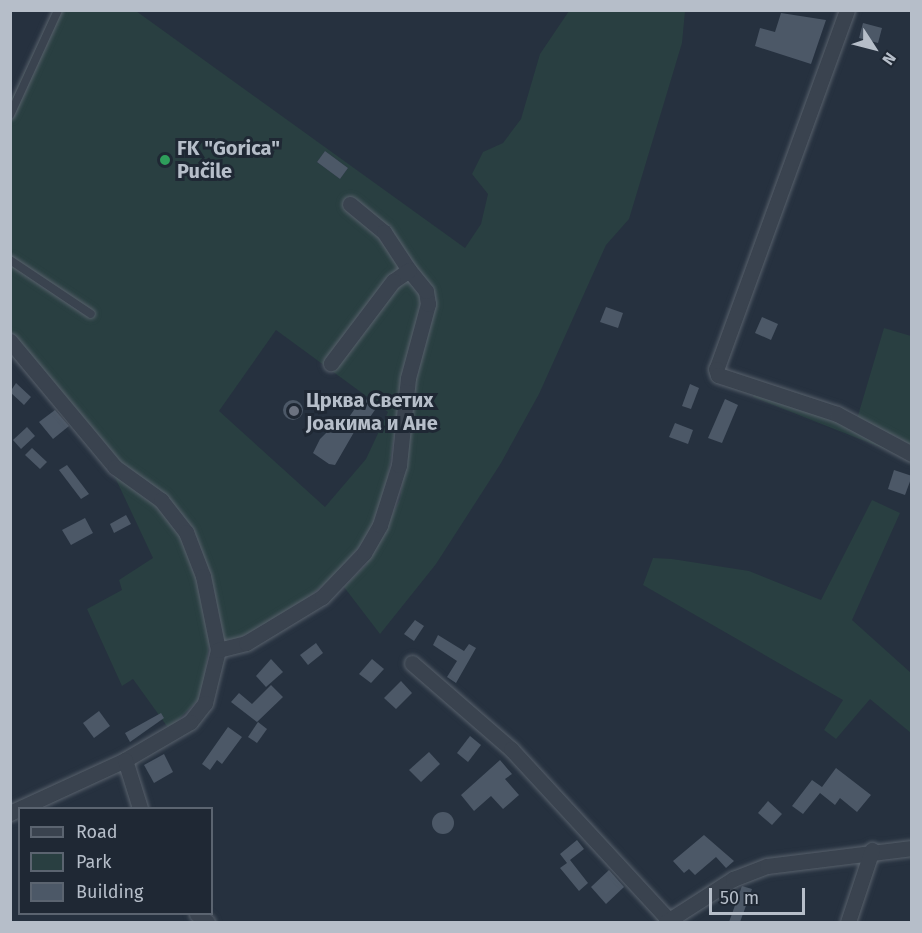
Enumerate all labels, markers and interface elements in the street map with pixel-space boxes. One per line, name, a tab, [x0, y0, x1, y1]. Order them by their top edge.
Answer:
north arrow	[844, 18, 904, 78]
text: N	[878, 49, 900, 69]
place label: FK "Gorica" Pučile	[177, 136, 280, 183]
marker: FK "Gorica" Pučile	[158, 153, 172, 167]
place label: Црква Светих Јоакима и Ане	[306, 388, 438, 435]
marker: Црква Светих Јоакима и Ане	[287, 404, 301, 418]
legend	[18, 807, 213, 915]
text: Road	[76, 821, 118, 843]
text: Park	[76, 851, 111, 873]
scale bar	[712, 876, 808, 914]
text: Building	[76, 881, 143, 903]
text: 50 m	[720, 887, 759, 909]

